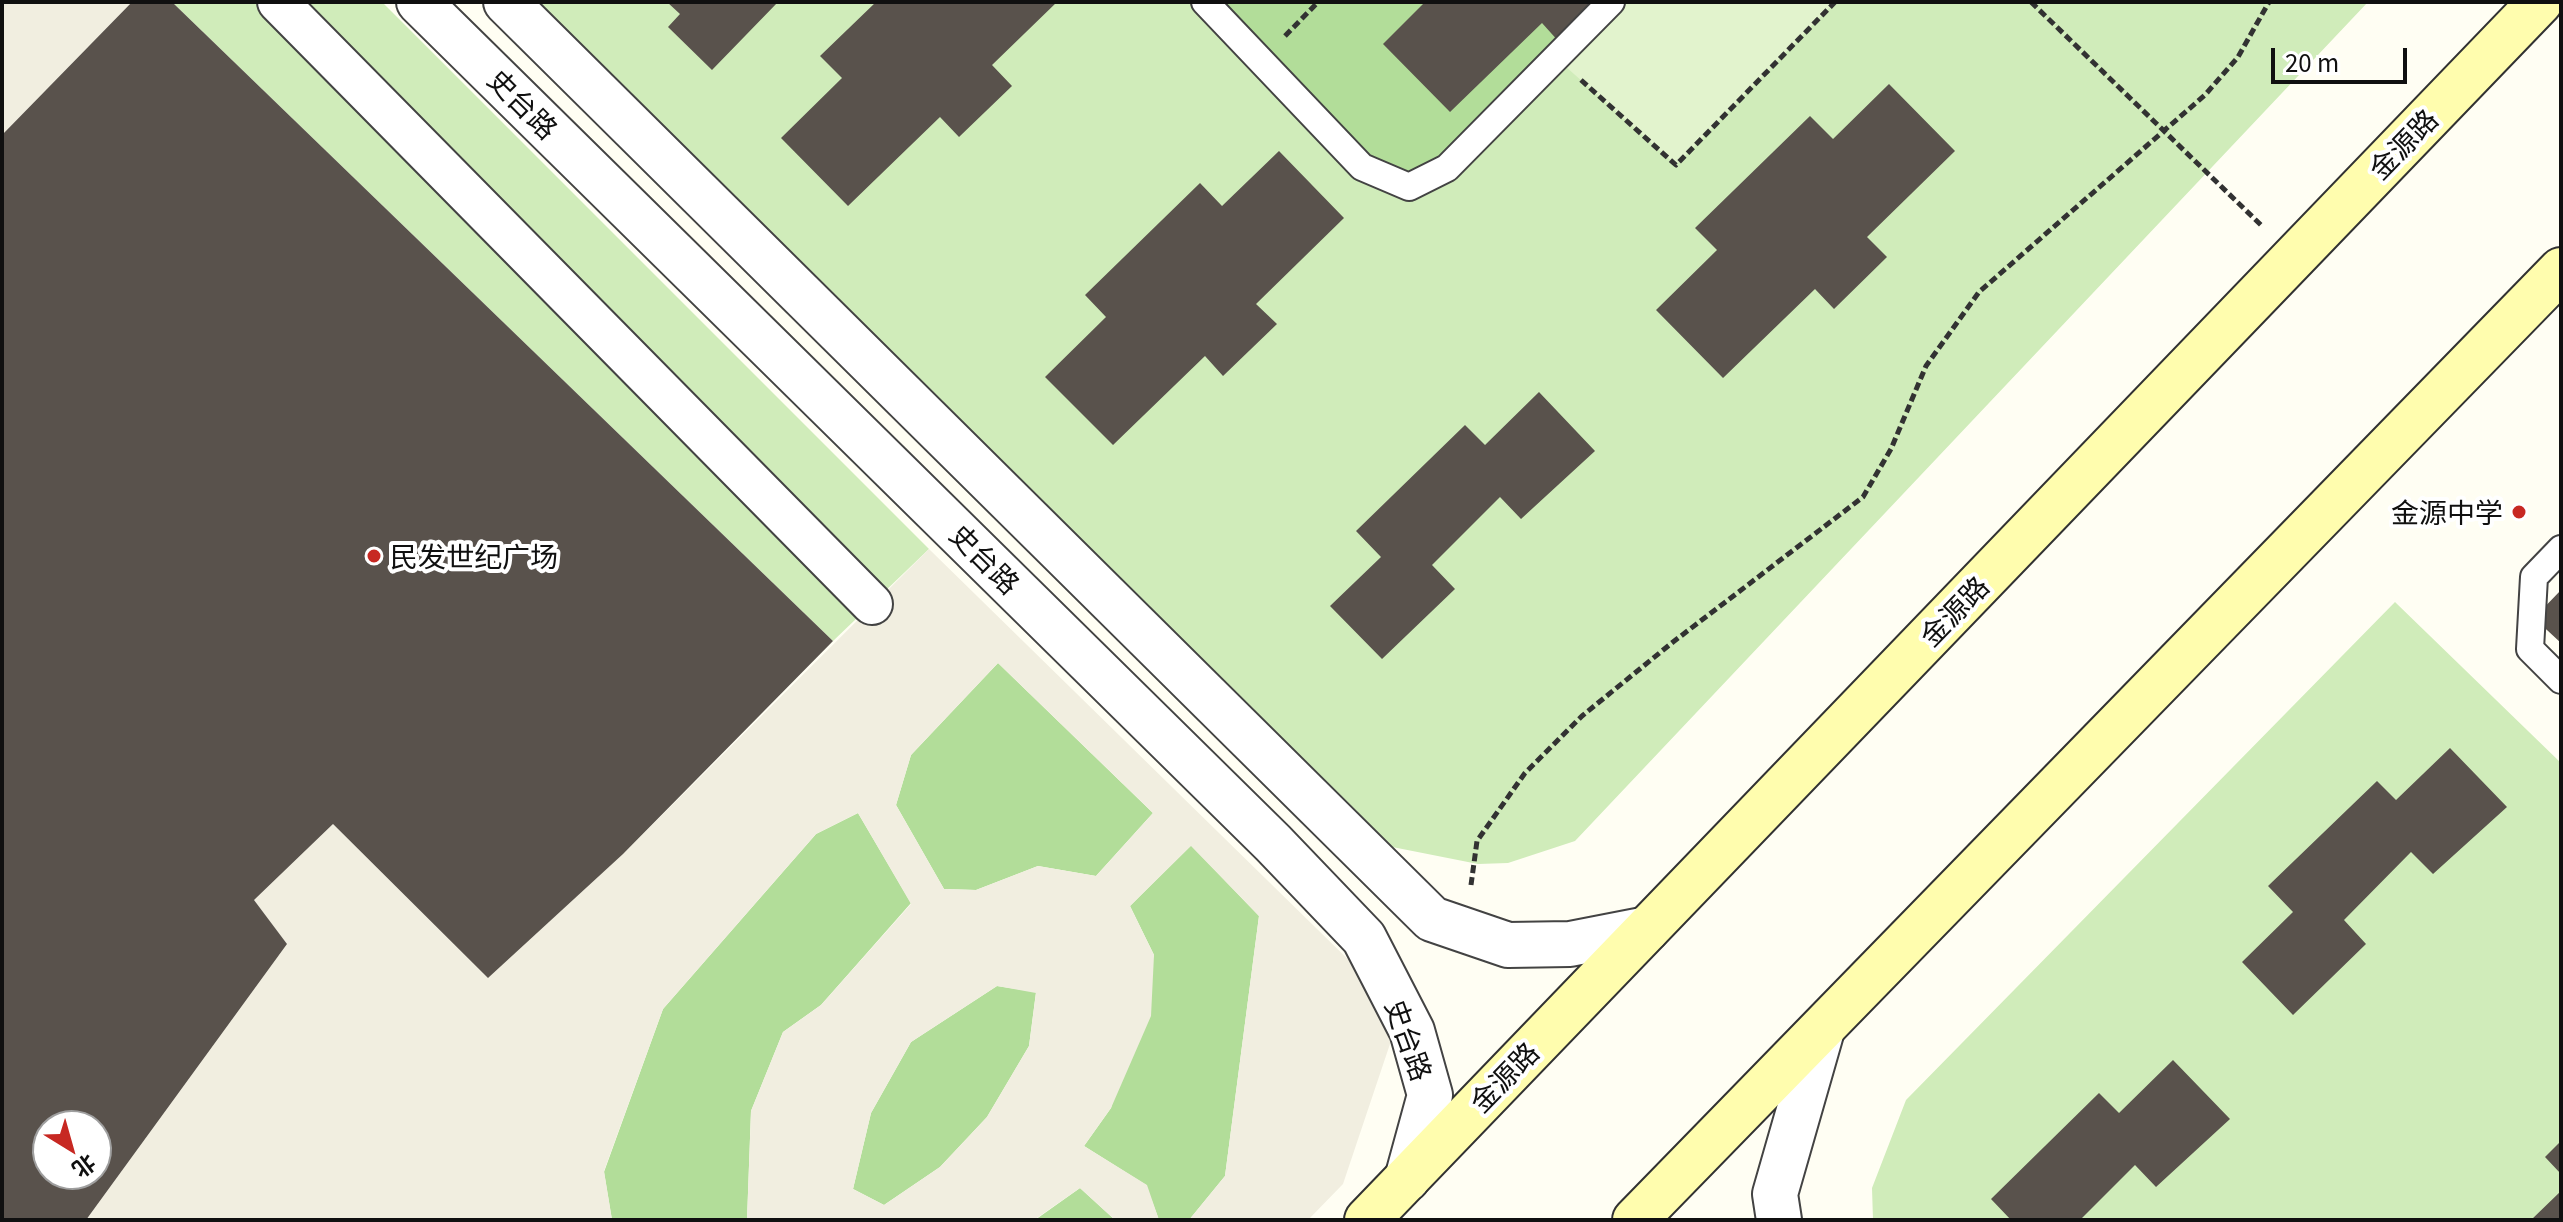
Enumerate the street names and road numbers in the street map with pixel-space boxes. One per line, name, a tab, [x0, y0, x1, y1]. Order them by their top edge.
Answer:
street label: 史台路	[481, 62, 565, 146]
street label: 金源路	[2362, 102, 2444, 186]
street label: 史台路	[943, 517, 1027, 601]
street label: 金源路	[1913, 569, 1995, 653]
street label: 史台路	[1379, 995, 1439, 1085]
street label: 金源路	[1463, 1035, 1545, 1119]

